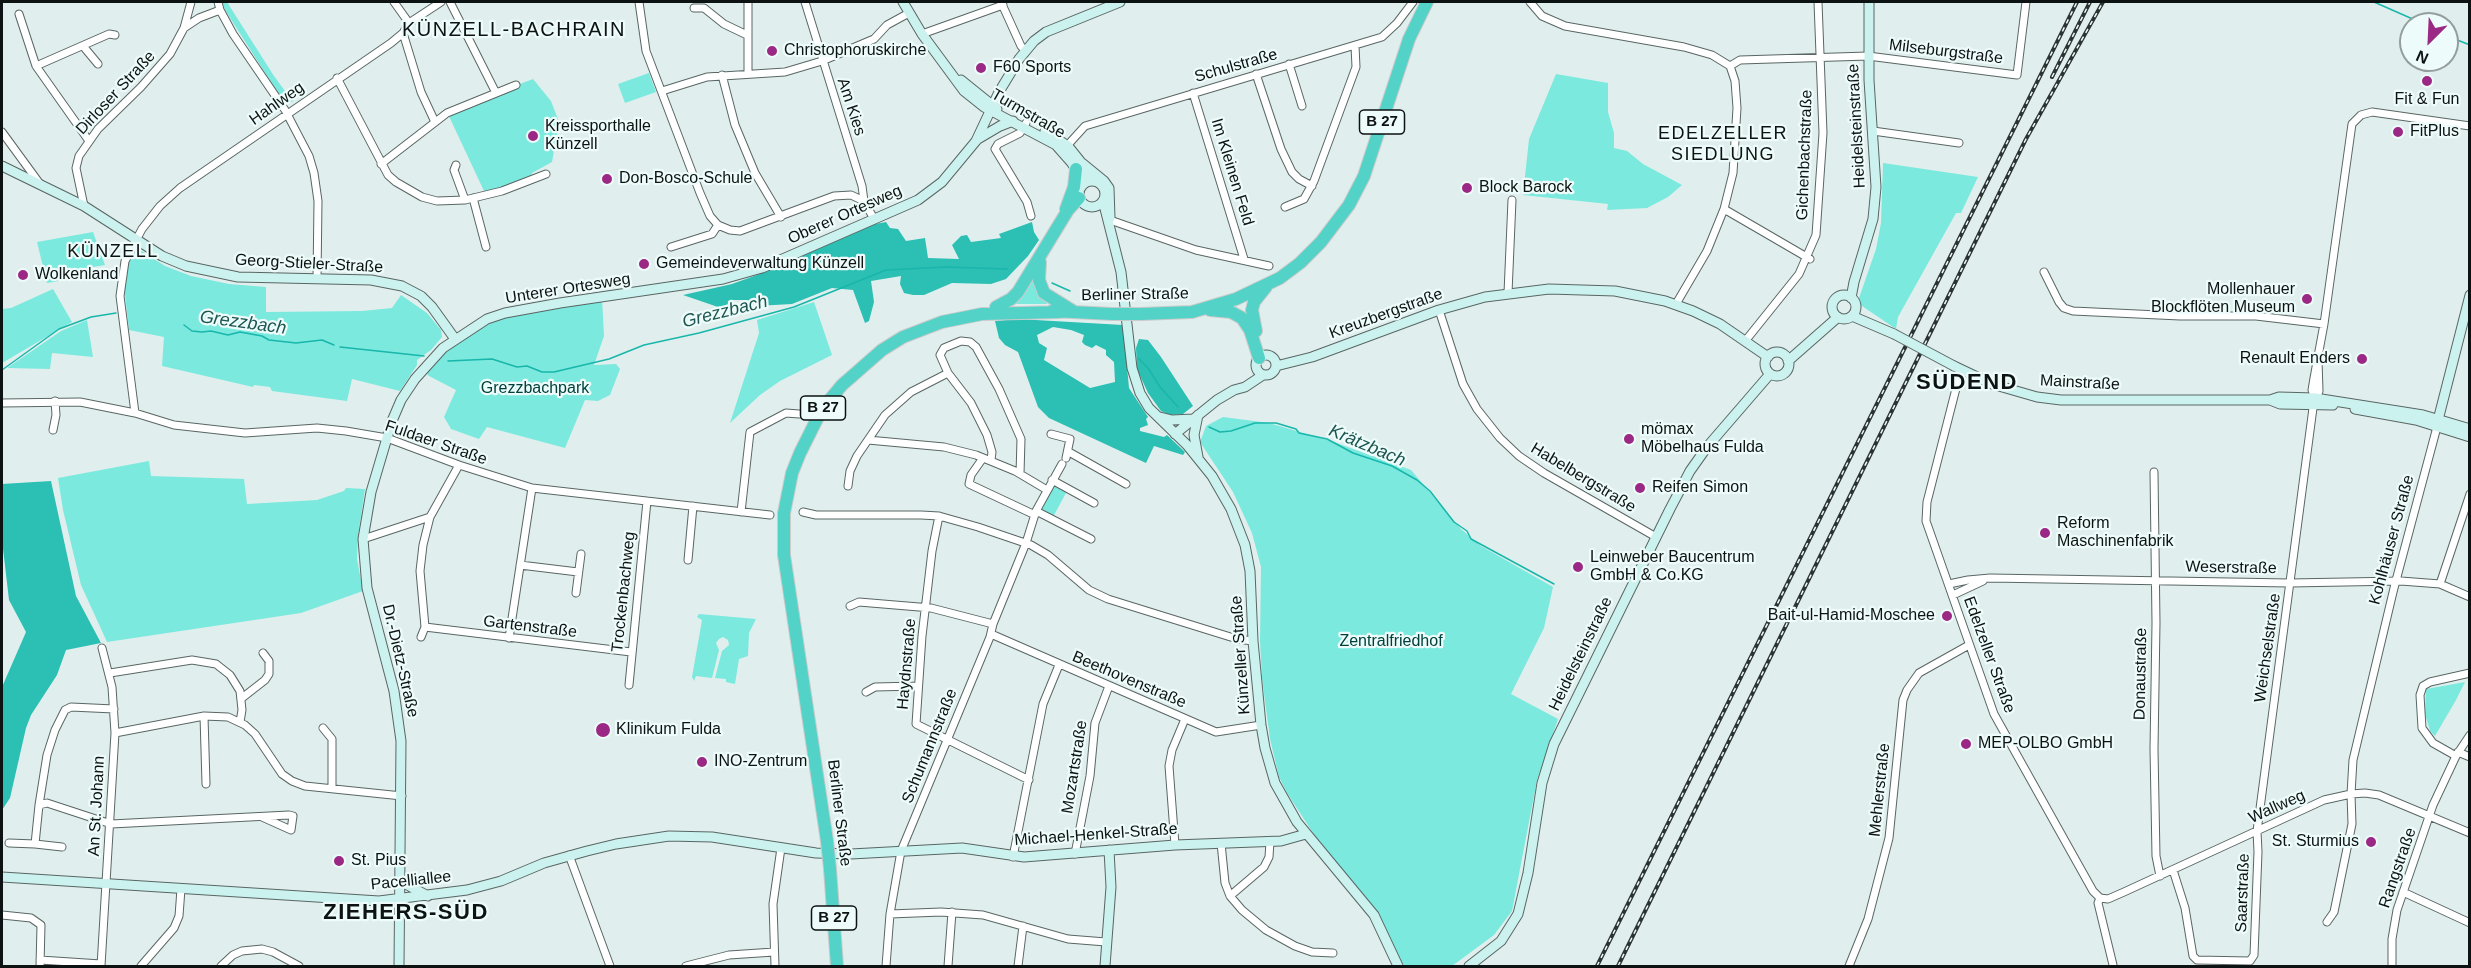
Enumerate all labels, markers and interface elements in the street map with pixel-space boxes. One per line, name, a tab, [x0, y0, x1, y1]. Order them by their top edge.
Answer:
north arrow	[2399, 12, 2459, 72]
district label: KÜNZELL-BACHRAIN	[402, 18, 626, 42]
street label: Milseburgstraße	[1888, 35, 2004, 69]
place label: Christophoruskirche	[784, 41, 926, 61]
marker: Christophoruskirche	[765, 44, 779, 58]
street label: Schulstraße	[1192, 45, 1280, 87]
street label: Dirloser Straße	[72, 47, 160, 139]
text: N	[2414, 47, 2431, 67]
place label: F60 Sports	[993, 58, 1071, 78]
marker: F60 Sports	[974, 61, 988, 75]
street label: Heidelsteinstraße	[1844, 63, 1870, 189]
marker: Fit & Fun	[2420, 74, 2434, 88]
street label: Am Kies	[833, 76, 869, 138]
street label: Hahlweg	[246, 78, 308, 130]
street label: Turmstraße	[988, 85, 1068, 143]
street label: Gichenbachstraße	[1793, 89, 1817, 221]
place label: Fit & Fun	[2395, 90, 2459, 110]
road number: B 27	[1360, 110, 1404, 134]
street label: Im Kleinen Feld	[1207, 116, 1257, 228]
place label: Kreissporthalle Künzell	[545, 117, 651, 155]
place label: FitPlus	[2410, 122, 2459, 142]
district label: EDELZELLER SIEDLUNG	[1658, 123, 1788, 166]
marker: FitPlus	[2391, 125, 2405, 139]
marker: Kreissporthalle Künzell	[526, 129, 540, 143]
place label: Don-Bosco-Schule	[619, 169, 752, 189]
marker: Don-Bosco-Schule	[600, 172, 614, 186]
place label: Block Barock	[1479, 178, 1572, 198]
street label: Oberer Ortesweg	[785, 181, 905, 249]
marker: Block Barock	[1460, 181, 1474, 195]
district label: KÜNZELL	[67, 241, 159, 263]
street label: Georg-Stieler-Straße	[234, 251, 384, 277]
place label: Gemeindeverwaltung Künzell	[656, 254, 864, 274]
marker: Gemeindeverwaltung Künzell	[637, 257, 651, 271]
place label: Wolkenland	[35, 265, 118, 285]
marker: Wolkenland	[16, 268, 30, 282]
street label: Unterer Ortesweg	[504, 270, 632, 308]
place label: Mollenhauer Blockflöten Museum	[2151, 280, 2295, 318]
street label: Berliner Straße	[1081, 284, 1189, 306]
street label: Kreuzbergstraße	[1327, 285, 1445, 343]
water label: Grezzbach	[680, 291, 770, 333]
marker: Mollenhauer Blockflöten Museum	[2300, 292, 2314, 306]
water label: Grezzbach	[198, 306, 288, 340]
place label: Renault Enders	[2240, 349, 2350, 369]
marker: Renault Enders	[2355, 352, 2369, 366]
district label: SÜDEND	[1916, 370, 2018, 396]
street label: Mainstraße	[2040, 371, 2120, 395]
park label: Grezzbachpark	[481, 379, 589, 399]
road number: B 27	[800, 396, 846, 420]
street label: Fuldaer Straße	[382, 417, 490, 469]
water label: Krätzbach	[1325, 420, 1409, 472]
place label: mömax Möbelhaus Fulda	[1641, 420, 1764, 458]
marker: mömax Möbelhaus Fulda	[1622, 432, 1636, 446]
street label: Habelbergstraße	[1527, 439, 1639, 517]
street label: Kohlhäuser Straße	[2365, 473, 2419, 607]
place label: Reifen Simon	[1652, 478, 1748, 498]
marker: Reifen Simon	[1633, 481, 1647, 495]
place label: Reform Maschinenfabrik	[2057, 514, 2174, 552]
marker: Reform Maschinenfabrik	[2038, 526, 2052, 540]
street label: Trockenbachweg	[608, 531, 640, 653]
place label: Leinweber Baucentrum GmbH & Co.KG	[1590, 548, 1755, 586]
street label: Weserstraße	[2185, 558, 2277, 578]
marker: Leinweber Baucentrum GmbH & Co.KG	[1571, 560, 1585, 574]
street label: Weichselstraße	[2251, 592, 2285, 704]
street label: Heidelsteinstraße	[1545, 594, 1617, 714]
street label: Edelzeller Straße	[1959, 594, 2019, 716]
street label: Künzeller Straße	[1227, 595, 1255, 715]
street label: Dr.-Dietz-Straße	[378, 603, 422, 719]
place label: Bait-ul-Hamid-Moschee	[1768, 606, 1935, 626]
marker: Bait-ul-Hamid-Moschee	[1940, 609, 1954, 623]
street label: Gartenstraße	[482, 612, 578, 642]
street label: Haydnstraße	[893, 618, 921, 710]
street label: Donaustraße	[2131, 628, 2151, 720]
park label: Zentralfriedhof	[1339, 632, 1443, 652]
street label: Beethovenstraße	[1069, 647, 1189, 713]
street label: Schumannstraße	[898, 686, 962, 806]
street label: Mozartstraße	[1058, 719, 1092, 815]
place label: Klinikum Fulda	[616, 720, 721, 740]
marker: Klinikum Fulda	[594, 721, 612, 739]
place label: MEP-OLBO GmbH	[1978, 734, 2113, 754]
marker: MEP-OLBO GmbH	[1959, 737, 1973, 751]
street label: Mehlerstraße	[1866, 742, 1894, 838]
place label: INO-Zentrum	[714, 752, 807, 772]
street label: An St. Johann	[85, 755, 109, 857]
marker: INO-Zentrum	[695, 755, 709, 769]
street label: Berliner Straße	[823, 758, 855, 868]
street label: Wallweg	[2246, 786, 2308, 828]
street label: Michael-Henkel-Straße	[1014, 820, 1178, 850]
street label: Rangstraße	[2375, 825, 2421, 911]
place label: St. Sturmius	[2272, 832, 2359, 852]
marker: St. Sturmius	[2364, 835, 2378, 849]
place label: St. Pius	[351, 851, 406, 871]
street label: Saarstraße	[2232, 853, 2254, 933]
marker: St. Pius	[332, 854, 346, 868]
street label: Pacelliallee	[370, 867, 452, 895]
district label: ZIEHERS-SÜD	[323, 900, 489, 926]
road number: B 27	[812, 906, 856, 930]

